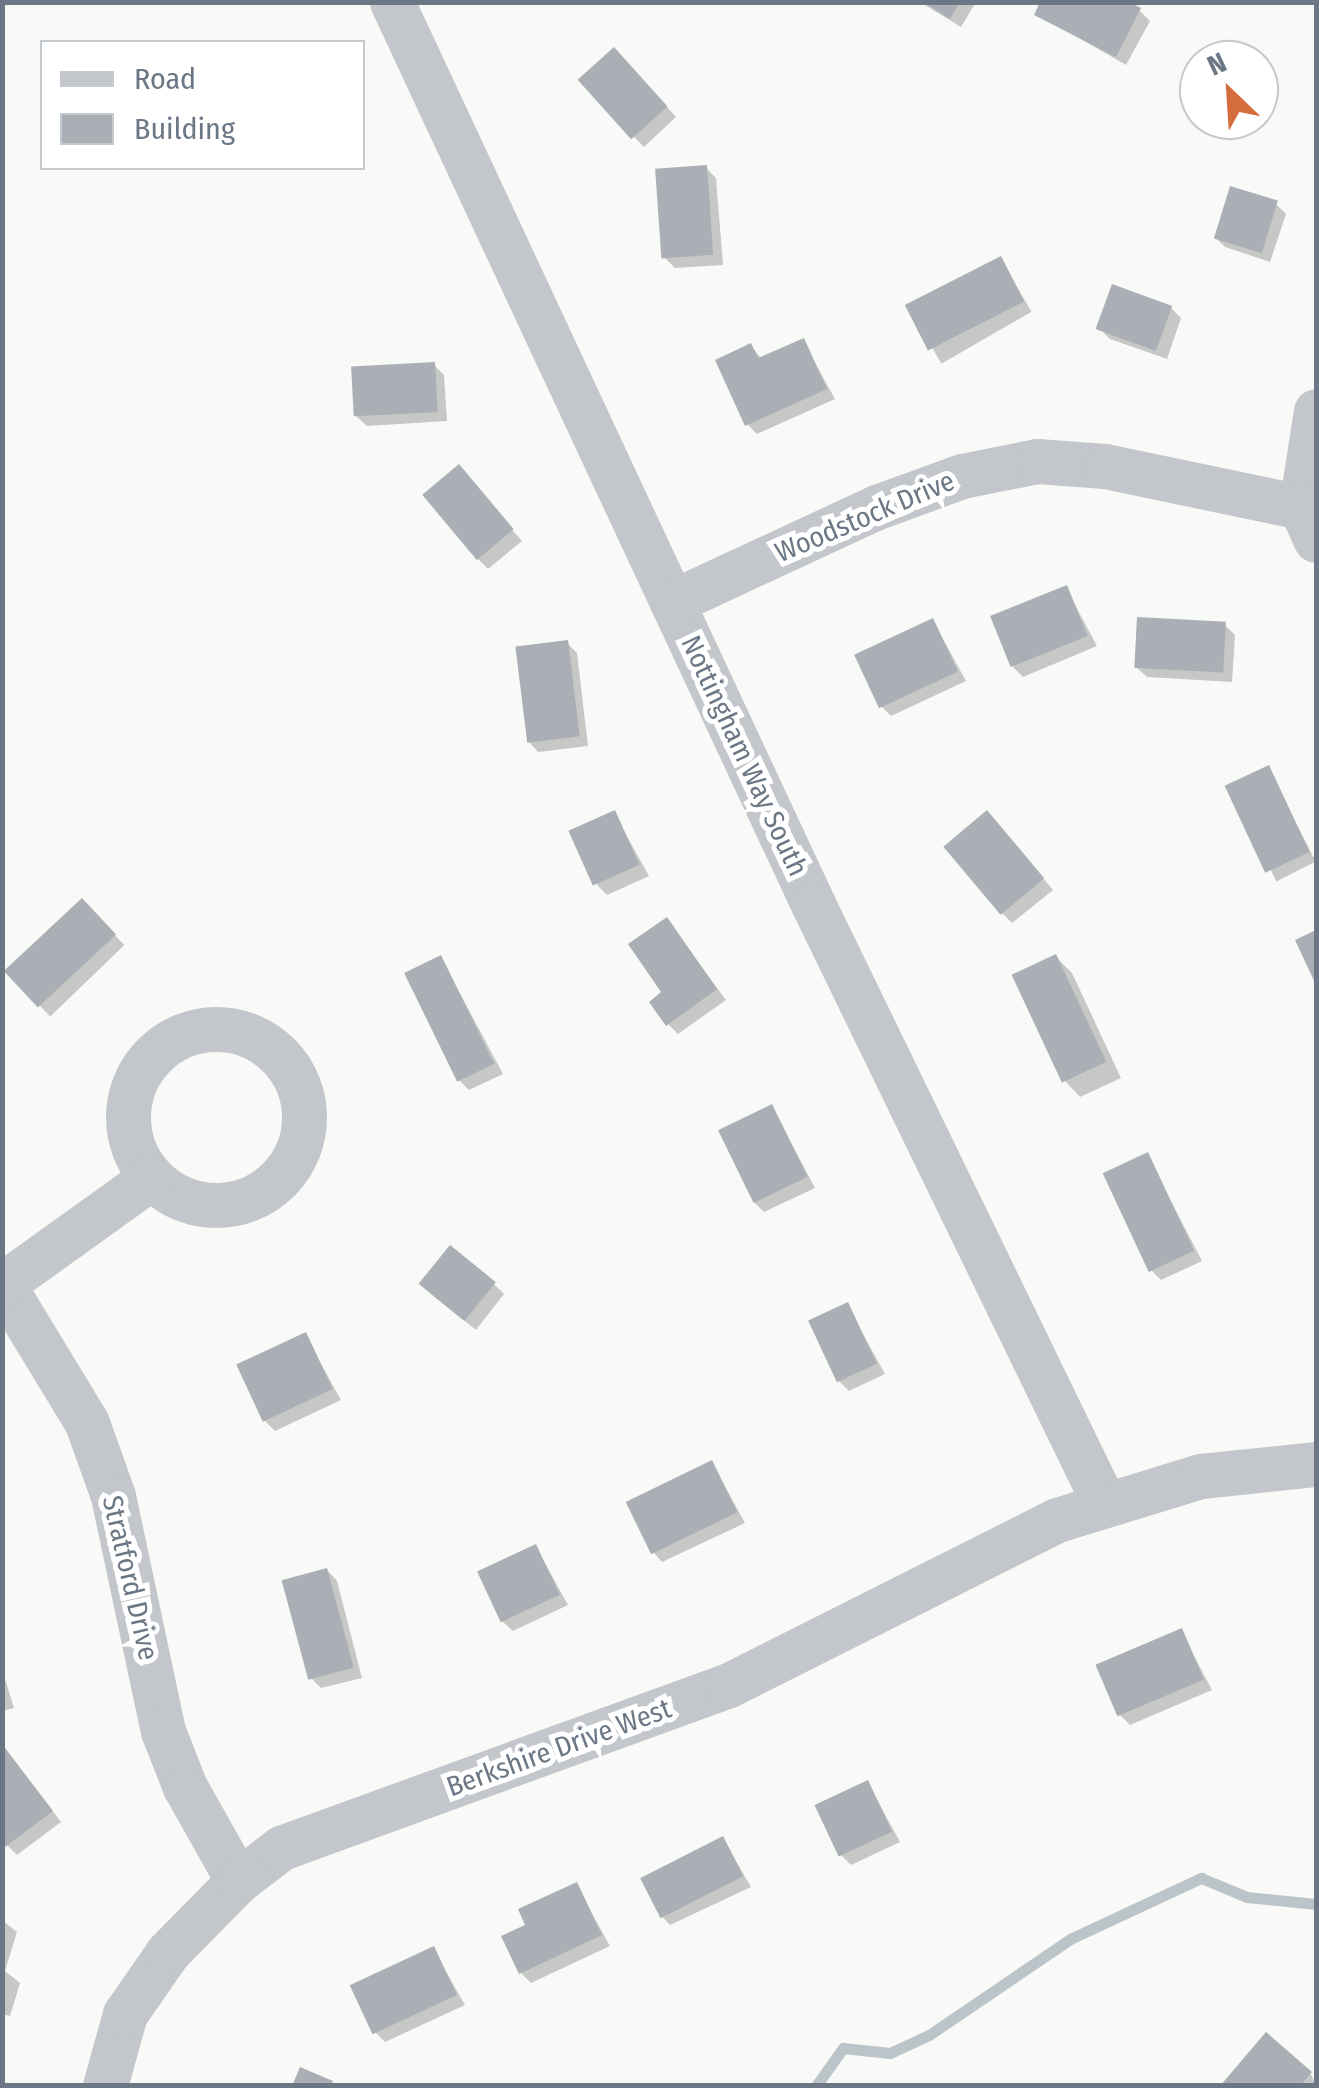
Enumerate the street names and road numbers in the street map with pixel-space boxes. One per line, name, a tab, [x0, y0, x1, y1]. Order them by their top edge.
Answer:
street label: Woodstock Drive	[770, 464, 960, 570]
street label: Nottingham Way South	[674, 631, 814, 881]
street label: Stratford Drive	[95, 1493, 165, 1663]
street label: Berkshire Drive West	[442, 1692, 676, 1804]

